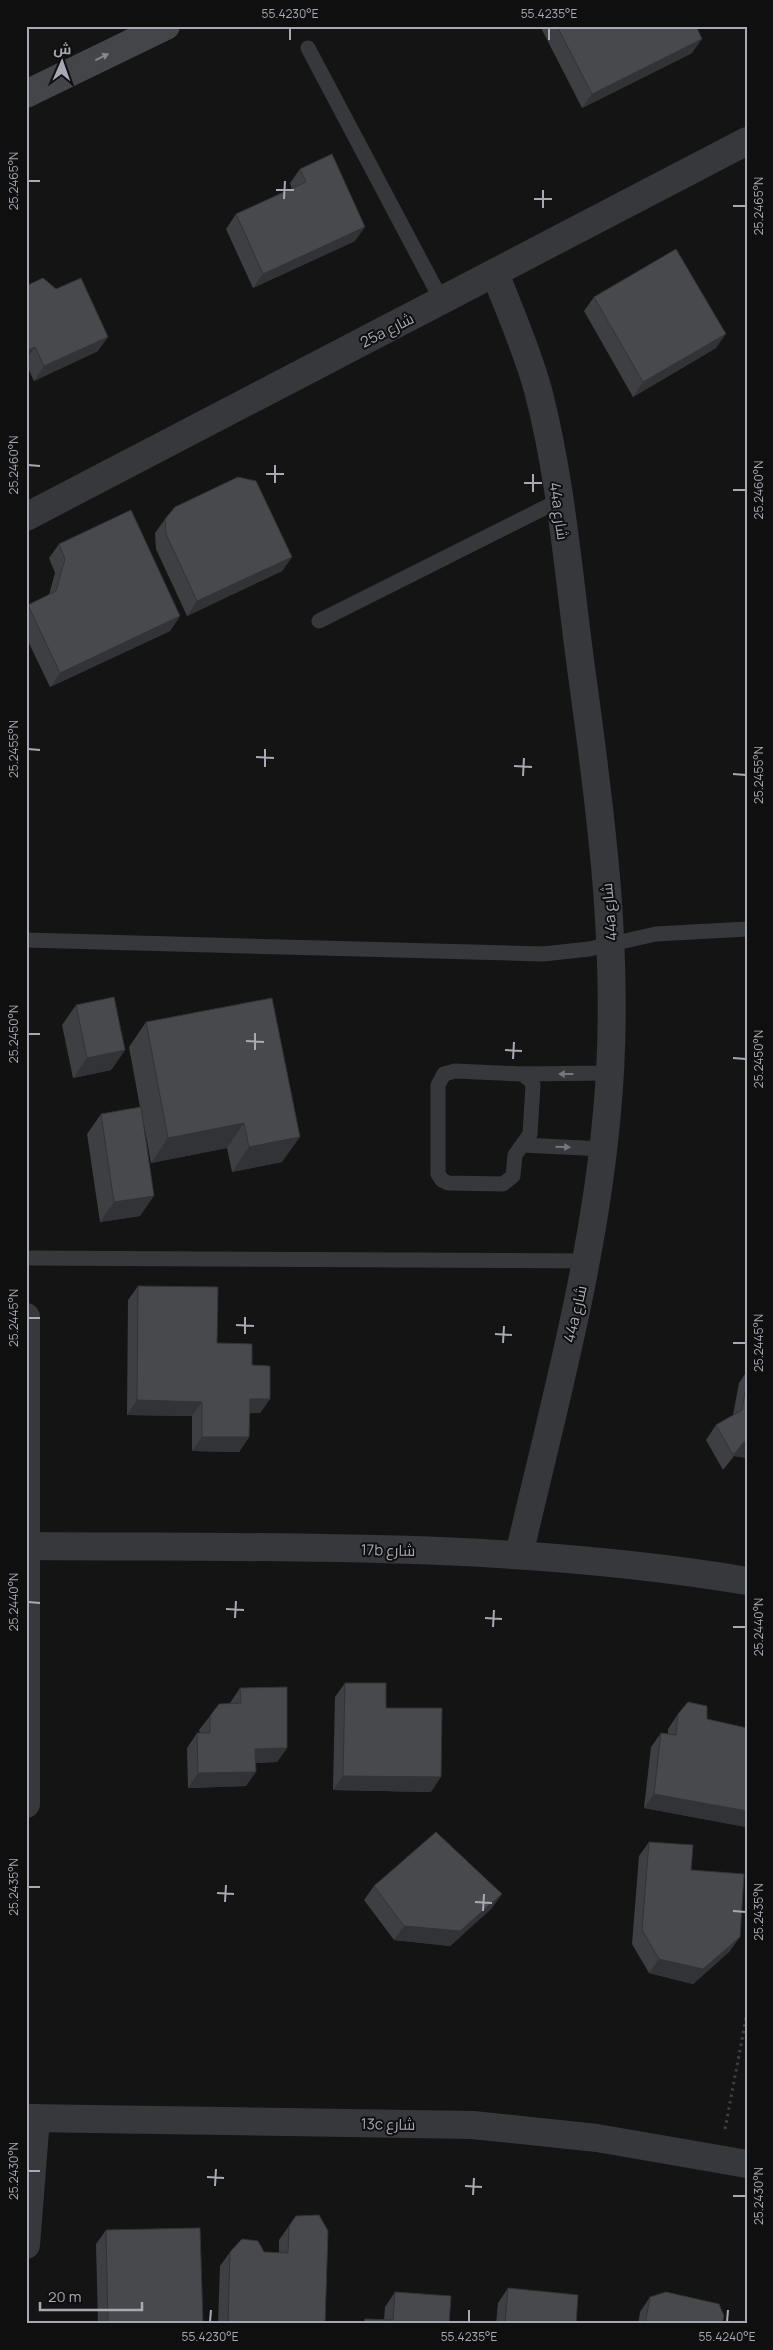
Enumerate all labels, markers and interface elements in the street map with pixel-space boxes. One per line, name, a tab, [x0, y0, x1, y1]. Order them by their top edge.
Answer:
text: 55.4230°E	[261, 5, 319, 22]
text: 55.4235°E	[521, 5, 577, 22]
north arrow	[38, 38, 88, 88]
text: ش	[53, 39, 72, 58]
one-way arrow	[94, 53, 109, 61]
text: 25.2465°N	[5, 152, 22, 210]
text: 25.2465°N	[750, 177, 767, 235]
street label: 25a شارع	[357, 308, 418, 353]
text: 25.2460°N	[5, 436, 22, 494]
text: 25.2460°N	[750, 461, 767, 519]
street label: 44a شارع	[544, 481, 573, 541]
text: 25.2455°N	[5, 720, 22, 778]
text: 25.2455°N	[750, 746, 767, 804]
street label: 44a شارع	[596, 882, 623, 942]
text: 25.2450°N	[5, 1005, 22, 1063]
text: 25.2450°N	[750, 1030, 767, 1088]
one-way arrow	[558, 1070, 574, 1078]
one-way arrow	[556, 1144, 572, 1152]
street label: 44a شارع	[558, 1283, 593, 1345]
text: 25.2445°N	[5, 1289, 22, 1347]
text: 25.2445°N	[750, 1314, 767, 1372]
street label: 17b شارع	[361, 1539, 415, 1562]
text: 25.2440°N	[5, 1573, 22, 1631]
text: 25.2440°N	[750, 1598, 767, 1656]
text: 25.2435°N	[5, 1858, 22, 1916]
text: 25.2435°N	[750, 1883, 767, 1941]
street label: 13c شارع	[361, 2113, 415, 2136]
text: 25.2430°N	[5, 2142, 22, 2200]
text: 25.2430°N	[750, 2167, 767, 2225]
scale bar	[40, 2280, 142, 2312]
text: 20 m	[48, 2286, 81, 2307]
text: 55.4230°E	[181, 2328, 239, 2345]
text: 55.4235°E	[441, 2328, 497, 2345]
text: 55.4240°E	[698, 2328, 756, 2345]

